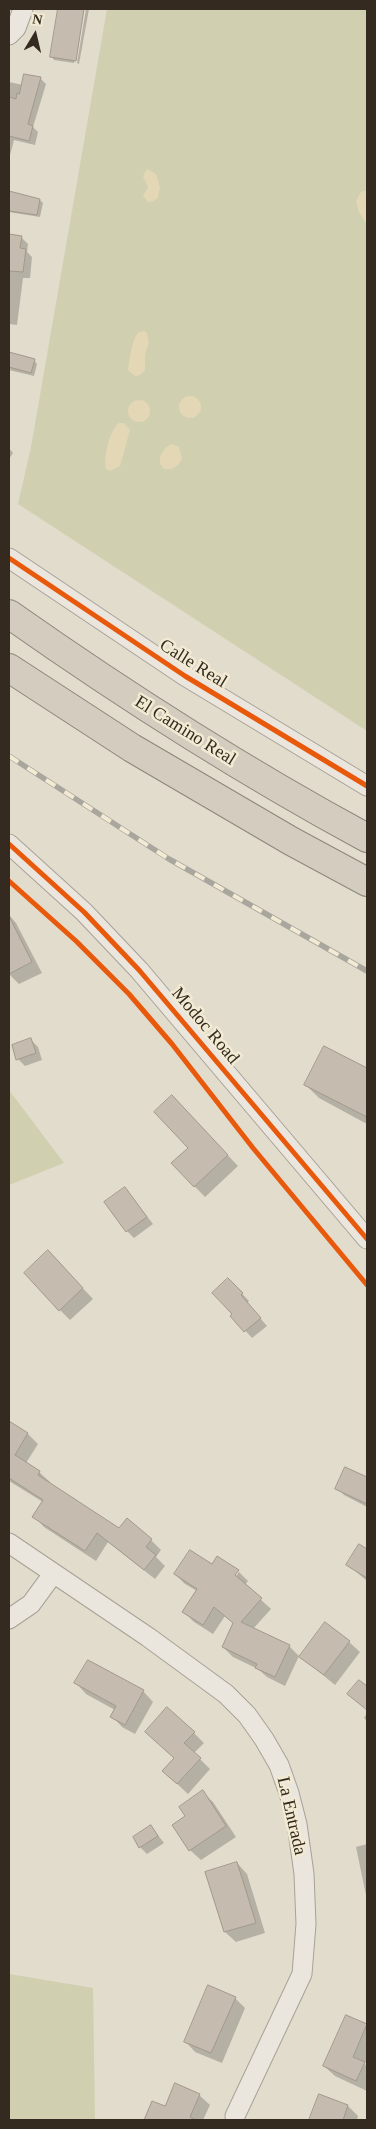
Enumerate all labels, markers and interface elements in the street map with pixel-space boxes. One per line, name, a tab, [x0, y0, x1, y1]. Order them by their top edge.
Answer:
north arrow	[10, 10, 60, 60]
text: N	[31, 11, 44, 28]
street label: Calle Real	[155, 635, 231, 693]
street label: El Camino Real	[131, 691, 239, 771]
street label: Modoc Road	[167, 983, 243, 1069]
street label: La Entrada	[272, 1775, 310, 1857]

